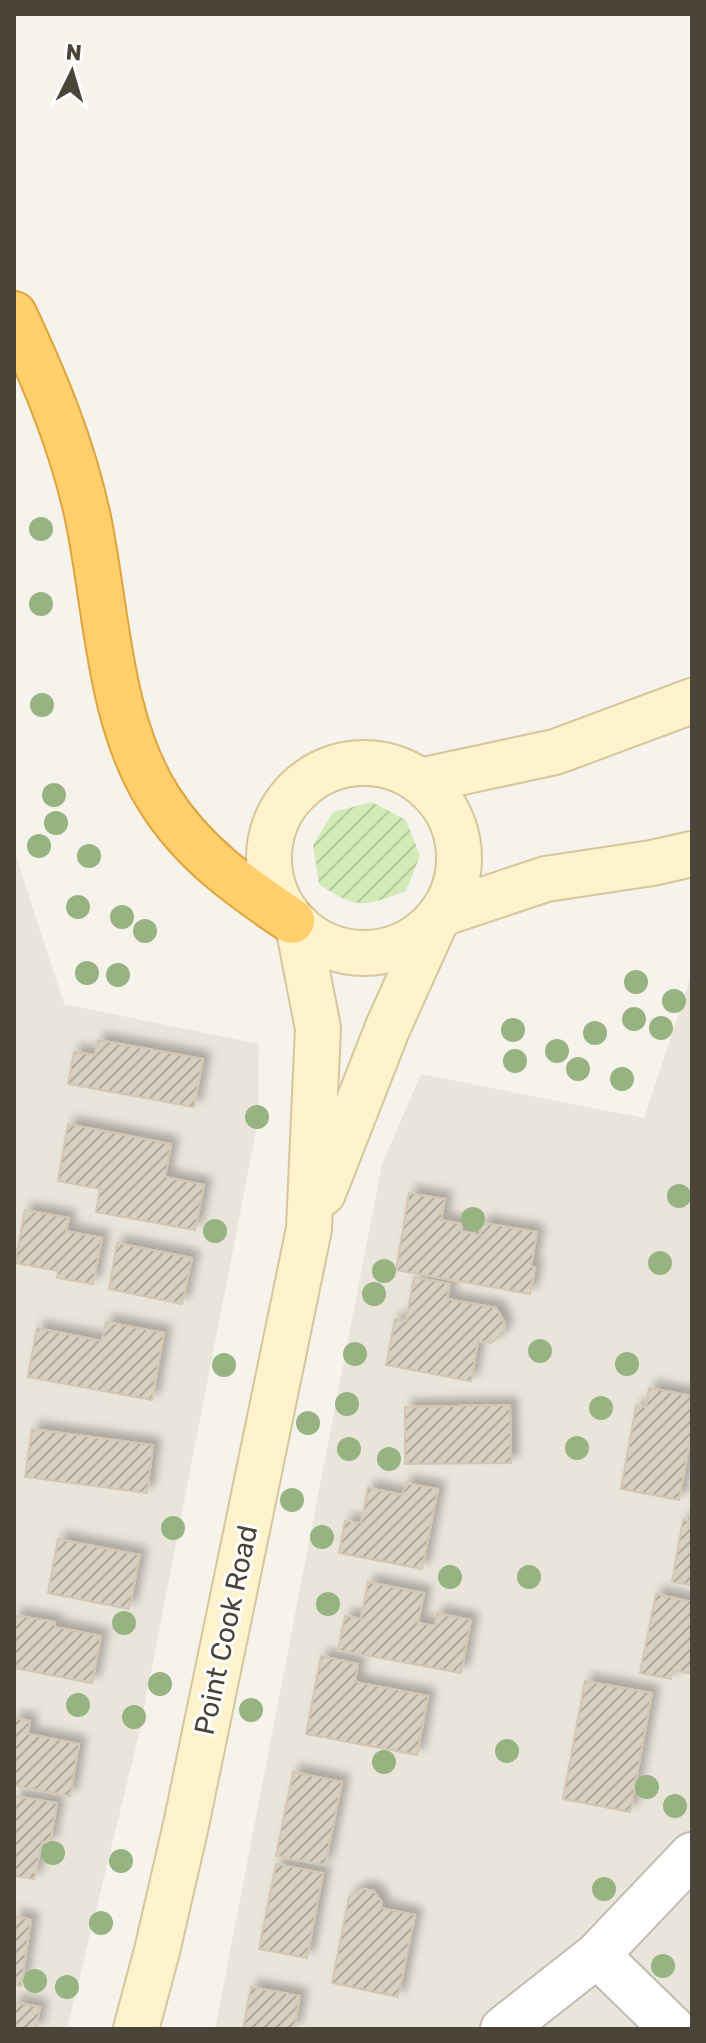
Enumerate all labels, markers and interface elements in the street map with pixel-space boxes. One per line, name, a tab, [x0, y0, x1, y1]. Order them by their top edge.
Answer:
north arrow	[32, 32, 112, 112]
text: N	[65, 38, 83, 67]
street label: Point Cook Road	[188, 1522, 264, 1738]

